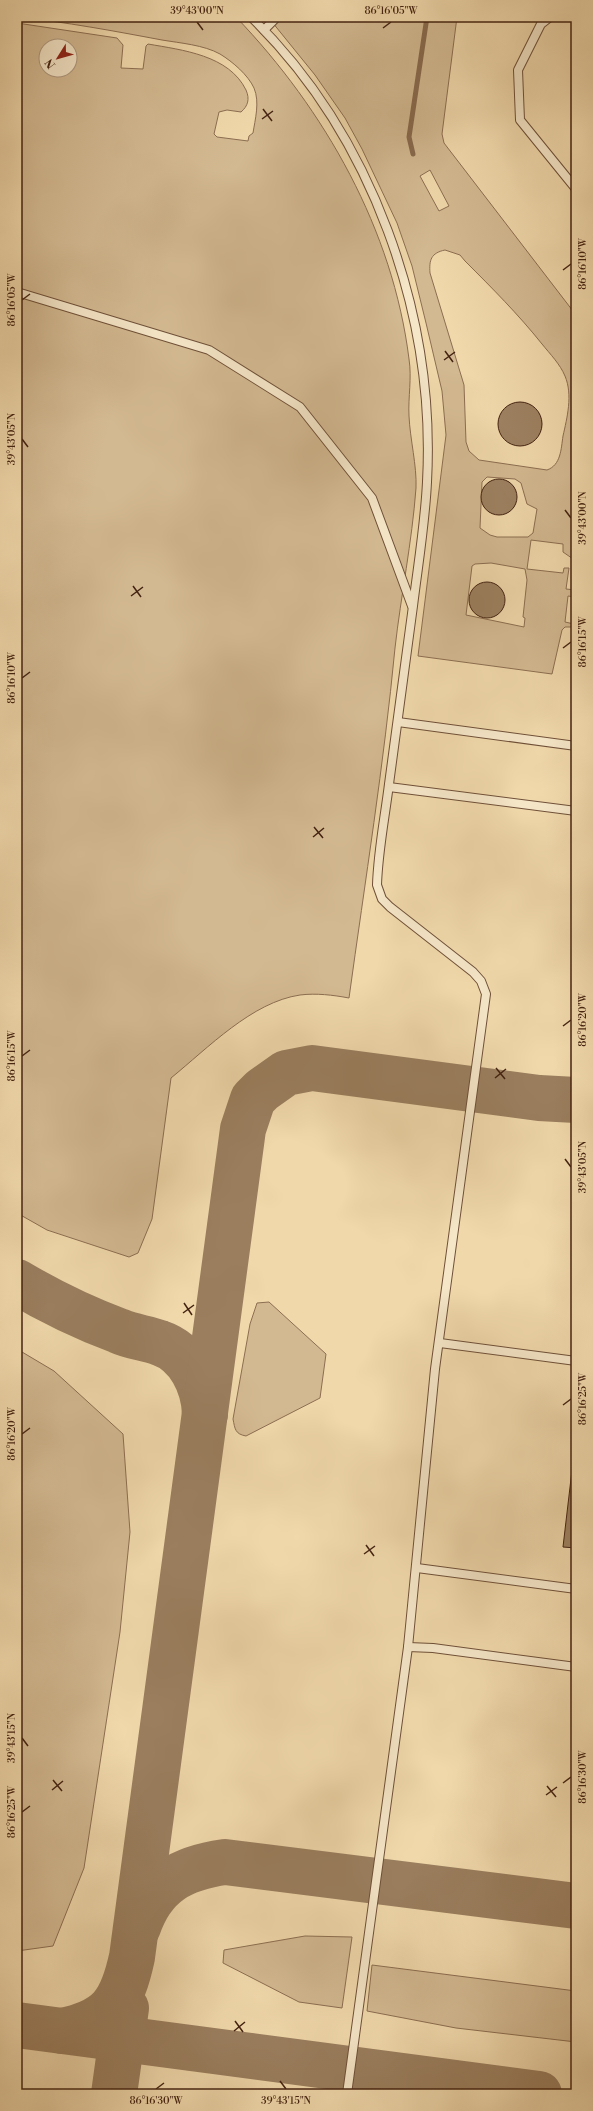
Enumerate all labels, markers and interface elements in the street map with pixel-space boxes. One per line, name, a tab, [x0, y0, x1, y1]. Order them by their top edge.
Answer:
text: 39°43'00"N	[170, 5, 224, 17]
text: 86°16'05"W	[364, 5, 419, 17]
north arrow	[38, 38, 78, 78]
text: N	[42, 55, 59, 71]
text: 86°16'10"W	[577, 237, 589, 290]
text: 86°16'05"W	[6, 272, 18, 327]
text: 39°43'05"N	[6, 412, 18, 465]
text: 39°43'00"N	[577, 491, 589, 545]
text: 86°16'15"W	[577, 616, 589, 667]
text: 86°16'10"W	[6, 651, 18, 704]
text: 86°16'20"W	[577, 992, 589, 1047]
text: 86°16'15"W	[6, 1030, 18, 1081]
text: 39°43'05"N	[577, 1140, 589, 1193]
text: 86°16'25"W	[577, 1372, 589, 1425]
text: 86°16'20"W	[6, 1406, 18, 1461]
text: 39°43'15"N	[6, 1712, 18, 1763]
text: 86°16'30"W	[577, 1749, 589, 1804]
text: 86°16'25"W	[6, 1785, 18, 1838]
text: 86°16'30"W	[129, 2095, 184, 2107]
text: 39°43'15"N	[261, 2095, 312, 2107]

